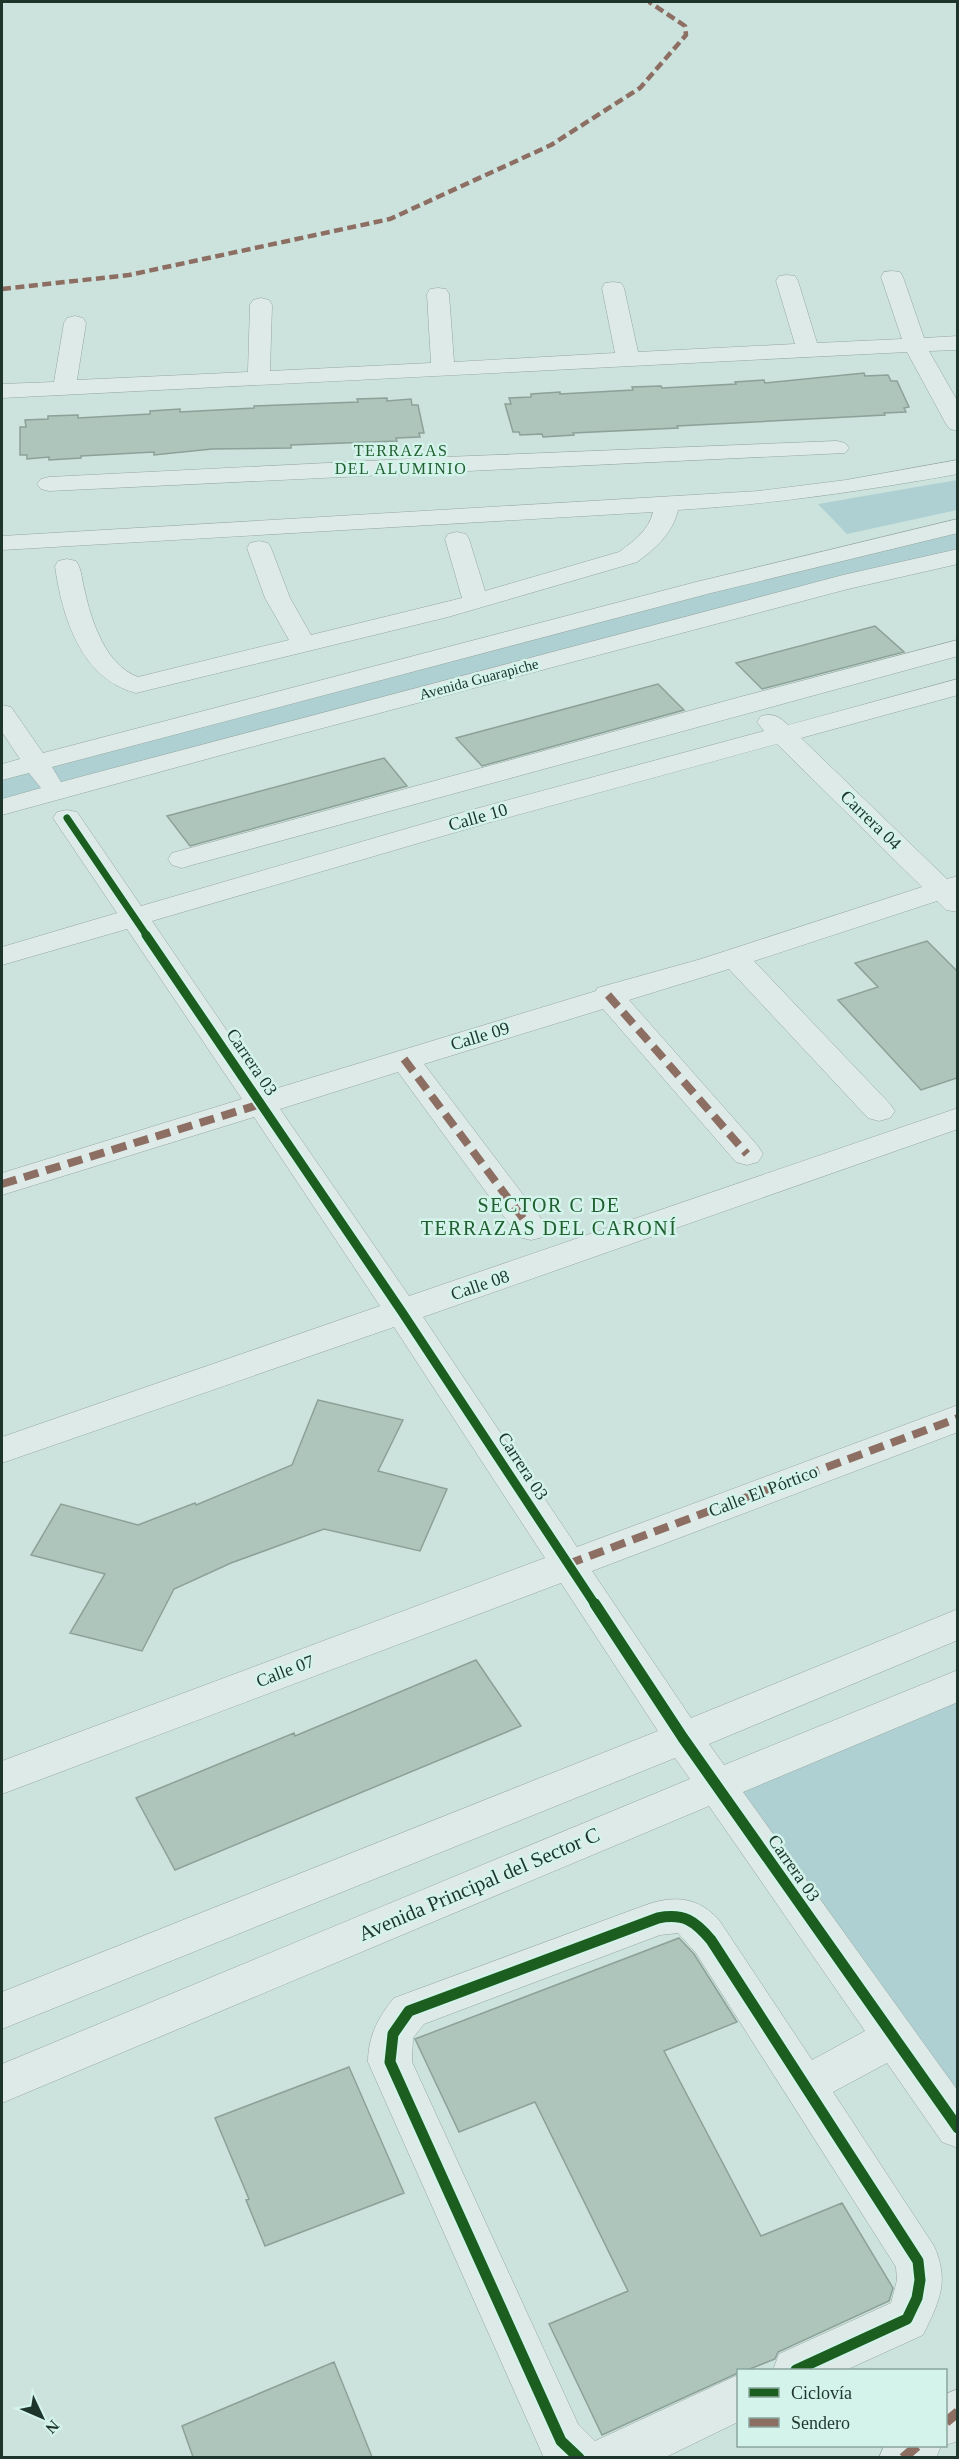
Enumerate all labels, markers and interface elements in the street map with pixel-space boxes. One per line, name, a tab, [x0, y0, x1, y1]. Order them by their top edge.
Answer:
district label: TERRAZAS DEL ALUMINIO	[335, 442, 467, 477]
street label: Avenida Guarapiche	[418, 655, 541, 703]
street label: Carrera 04	[837, 786, 905, 854]
street label: Calle 10	[446, 799, 510, 835]
street label: Calle 09	[448, 1018, 512, 1054]
street label: Carrera 03	[222, 1025, 282, 1099]
district label: SECTOR C DE TERRAZAS DEL CARONÍ	[421, 1194, 677, 1239]
street label: Calle 08	[448, 1266, 512, 1304]
street label: Carrera 03	[494, 1428, 552, 1504]
street label: Calle El Pórtico	[706, 1461, 820, 1521]
street label: Calle 07	[253, 1651, 317, 1691]
street label: Avenida Principal del Sector C	[355, 1822, 603, 1946]
street label: Carrera 03	[764, 1831, 824, 1905]
legend	[737, 2369, 947, 2447]
text: Ciclovía	[791, 2383, 852, 2403]
north arrow	[12, 2387, 72, 2447]
text: Sendero	[791, 2413, 850, 2433]
text: N	[42, 2417, 63, 2437]

